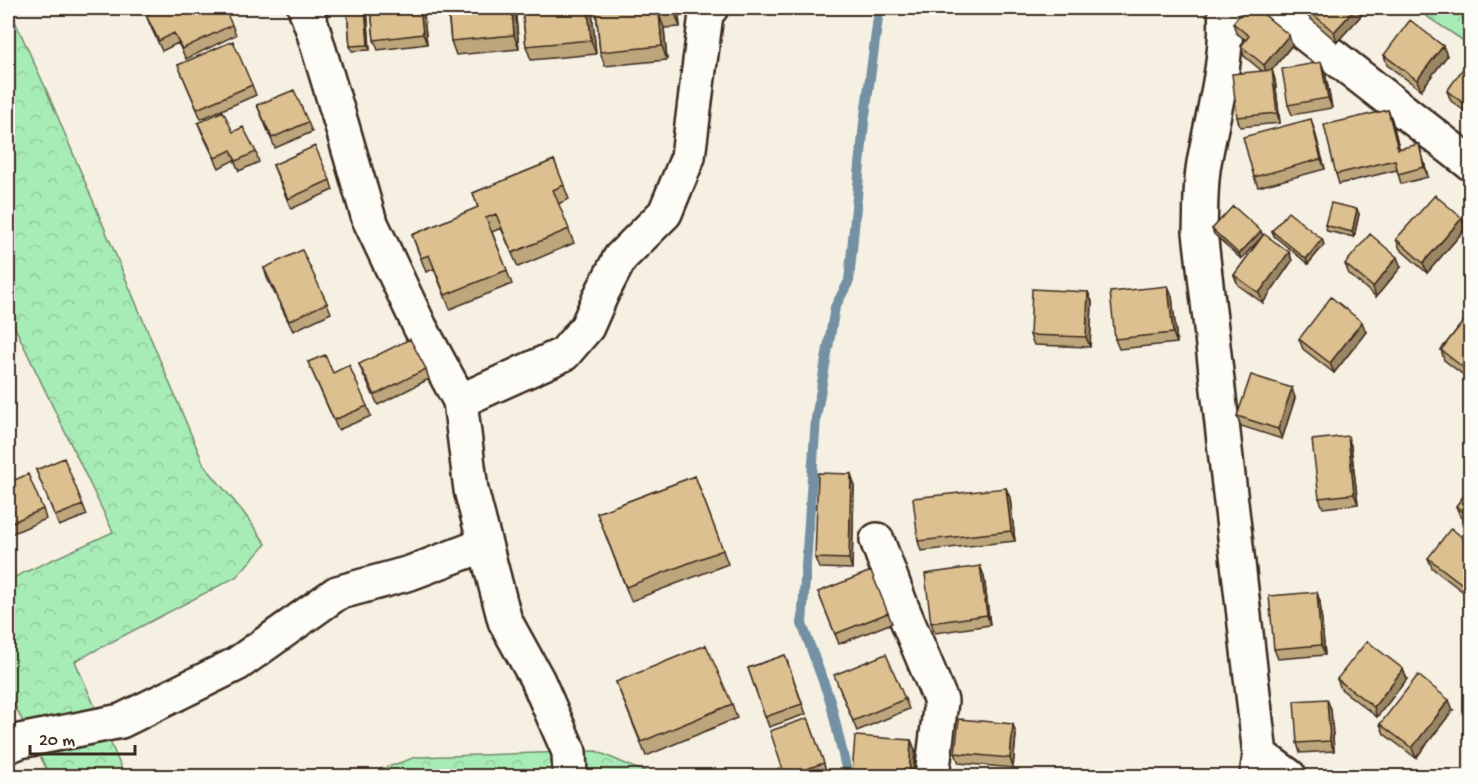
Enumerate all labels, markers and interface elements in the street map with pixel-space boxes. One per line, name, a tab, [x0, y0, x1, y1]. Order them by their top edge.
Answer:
scale bar	[30, 718, 135, 756]
text: 20 m	[39, 731, 75, 752]

